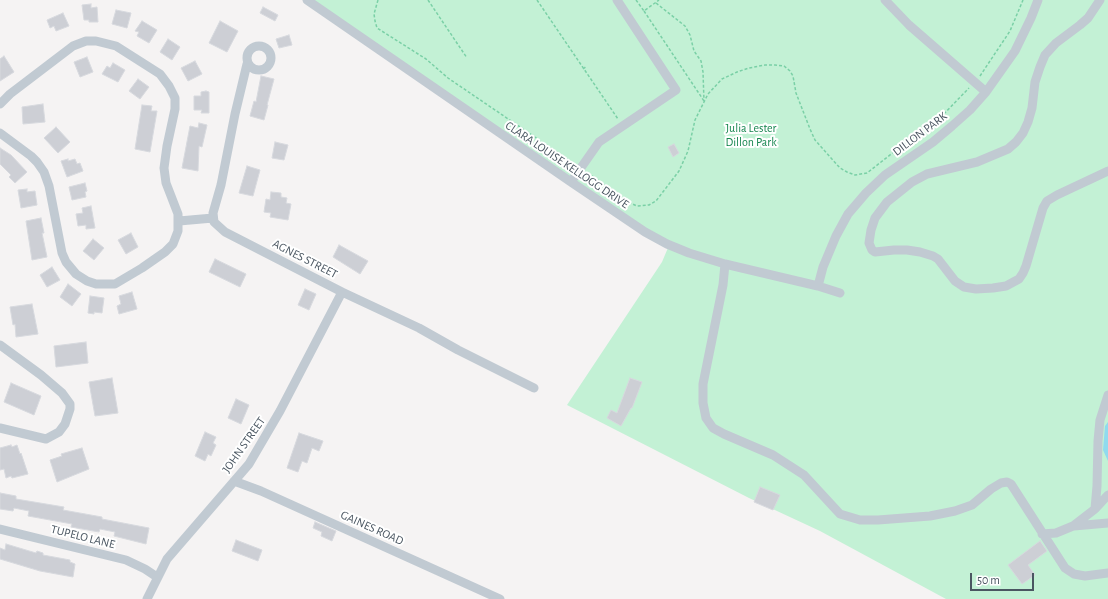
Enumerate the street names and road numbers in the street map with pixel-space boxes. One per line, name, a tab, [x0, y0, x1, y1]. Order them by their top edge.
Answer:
street label: DILLON PARK	[890, 109, 950, 159]
street label: CLARA LOUISE KELLOGG DRIVE	[502, 118, 632, 212]
street label: AGNES STREET	[270, 236, 340, 282]
street label: JOHN STREET	[219, 414, 269, 476]
street label: GAINES ROAD	[338, 508, 406, 548]
street label: TUPELO LANE	[49, 522, 117, 552]

